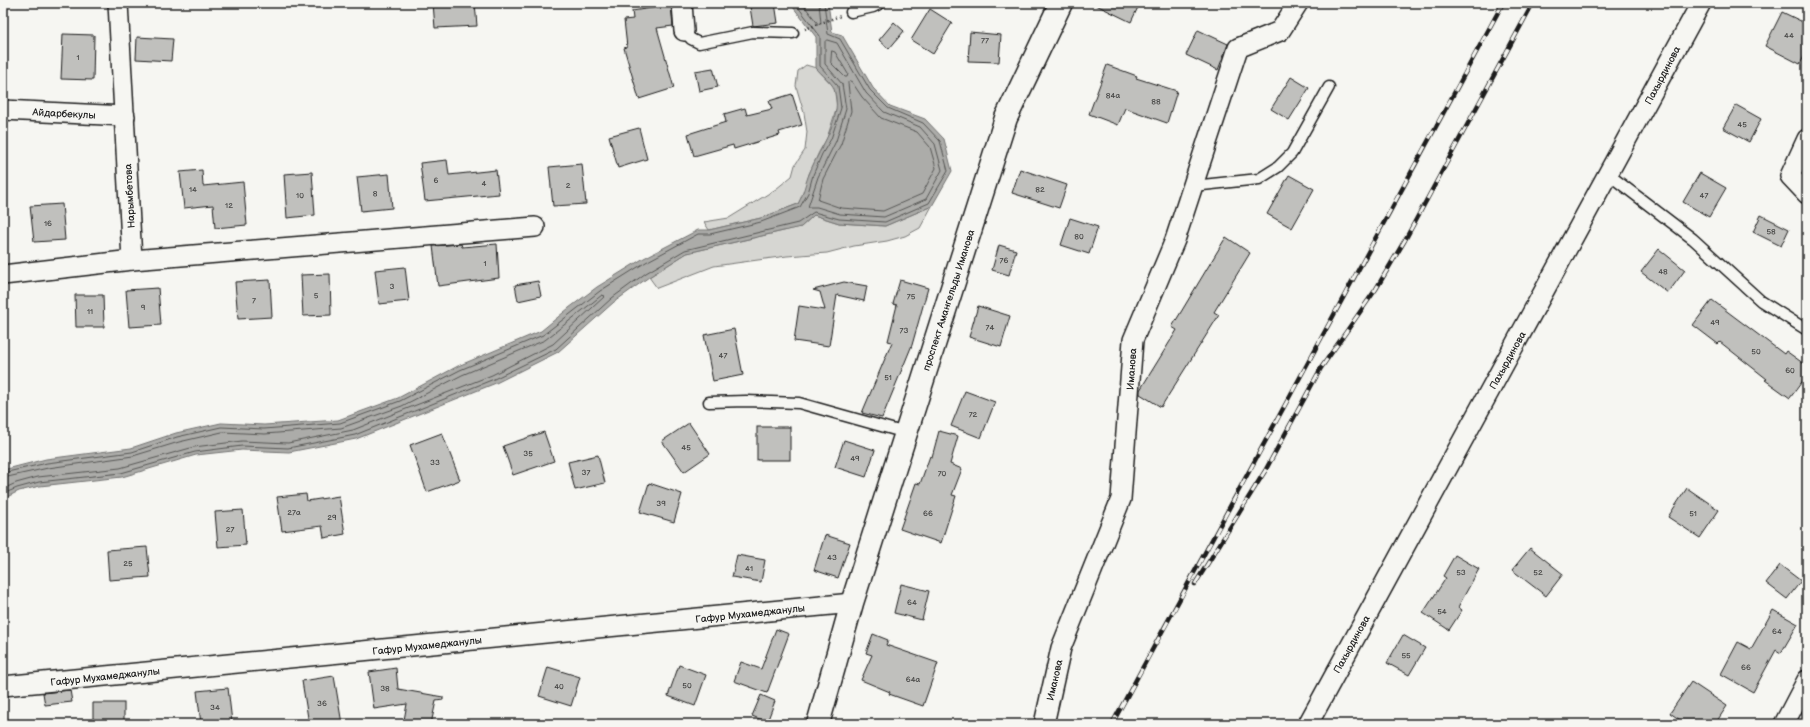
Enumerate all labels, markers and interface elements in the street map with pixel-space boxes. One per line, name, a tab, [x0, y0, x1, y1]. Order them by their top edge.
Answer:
house number: 44	[1784, 31, 1794, 40]
house number: 77	[981, 36, 989, 45]
street label: Пахырдинова	[1643, 44, 1683, 107]
house number: 1	[76, 53, 80, 62]
house number: 84а	[1106, 91, 1120, 100]
house number: 88	[1151, 97, 1161, 106]
street label: Айдарбекулы	[31, 106, 96, 122]
house number: 45	[1737, 120, 1747, 129]
street label: Нарымбетова	[122, 163, 138, 229]
house number: 6	[434, 176, 439, 185]
house number: 4	[482, 179, 487, 188]
house number: 2	[566, 181, 571, 190]
house number: 14	[189, 185, 197, 194]
house number: 82	[1035, 185, 1045, 194]
house number: 8	[373, 189, 378, 198]
house number: 10	[296, 191, 304, 200]
house number: 47	[1700, 191, 1708, 200]
house number: 12	[225, 201, 233, 210]
house number: 16	[44, 219, 52, 228]
house number: 58	[1766, 227, 1776, 236]
street label: проспект Амангельды Иманова	[920, 228, 978, 372]
house number: 80	[1074, 232, 1084, 241]
house number: 76	[1000, 256, 1009, 265]
house number: 1	[483, 259, 487, 268]
house number: 48	[1658, 267, 1668, 276]
house number: 3	[390, 282, 395, 291]
house number: 5	[314, 291, 319, 300]
house number: 75	[907, 292, 916, 301]
house number: 7	[252, 296, 256, 305]
house number: 9	[141, 303, 146, 312]
house number: 11	[87, 307, 93, 316]
house number: 49	[1710, 318, 1720, 327]
house number: 74	[986, 323, 995, 332]
house number: 73	[900, 326, 908, 335]
street label: Пахырдинова	[1487, 329, 1529, 391]
house number: 50	[1751, 347, 1761, 356]
street label: Иманова	[1125, 348, 1139, 390]
house number: 47	[719, 351, 727, 360]
house number: 60	[1785, 366, 1795, 375]
house number: 51	[884, 373, 892, 382]
house number: 72	[969, 410, 978, 419]
house number: 45	[681, 443, 691, 452]
house number: 35	[523, 449, 533, 458]
house number: 49	[850, 454, 860, 463]
house number: 33	[430, 458, 440, 467]
house number: 37	[582, 468, 590, 477]
house number: 70	[938, 469, 947, 478]
house number: 39	[656, 499, 666, 508]
house number: 27а	[287, 508, 301, 517]
house number: 66	[923, 509, 933, 518]
house number: 51	[1689, 509, 1697, 518]
house number: 29	[327, 513, 337, 522]
house number: 27	[226, 525, 234, 534]
house number: 43	[827, 553, 837, 562]
house number: 25	[123, 559, 133, 568]
house number: 41	[745, 564, 753, 573]
house number: 53	[1456, 568, 1466, 577]
house number: 52	[1533, 568, 1543, 577]
house number: 64	[907, 598, 917, 607]
street label: Гафур Мухамеджанулы	[695, 602, 806, 626]
house number: 54	[1437, 607, 1447, 616]
street label: Пахырдинова	[1331, 613, 1373, 675]
house number: 64	[1772, 627, 1782, 636]
street label: Гафур Мухамеджанулы	[372, 634, 483, 658]
house number: 55	[1401, 651, 1411, 660]
street label: Иманова	[1044, 658, 1066, 702]
house number: 66	[1741, 663, 1751, 672]
street label: Гафур Мухамеджанулы	[50, 665, 161, 689]
house number: 64а	[906, 675, 921, 684]
house number: 50	[682, 681, 692, 690]
house number: 40	[554, 682, 564, 691]
house number: 38	[380, 684, 390, 693]
house number: 36	[317, 699, 327, 708]
house number: 34	[210, 703, 220, 712]

